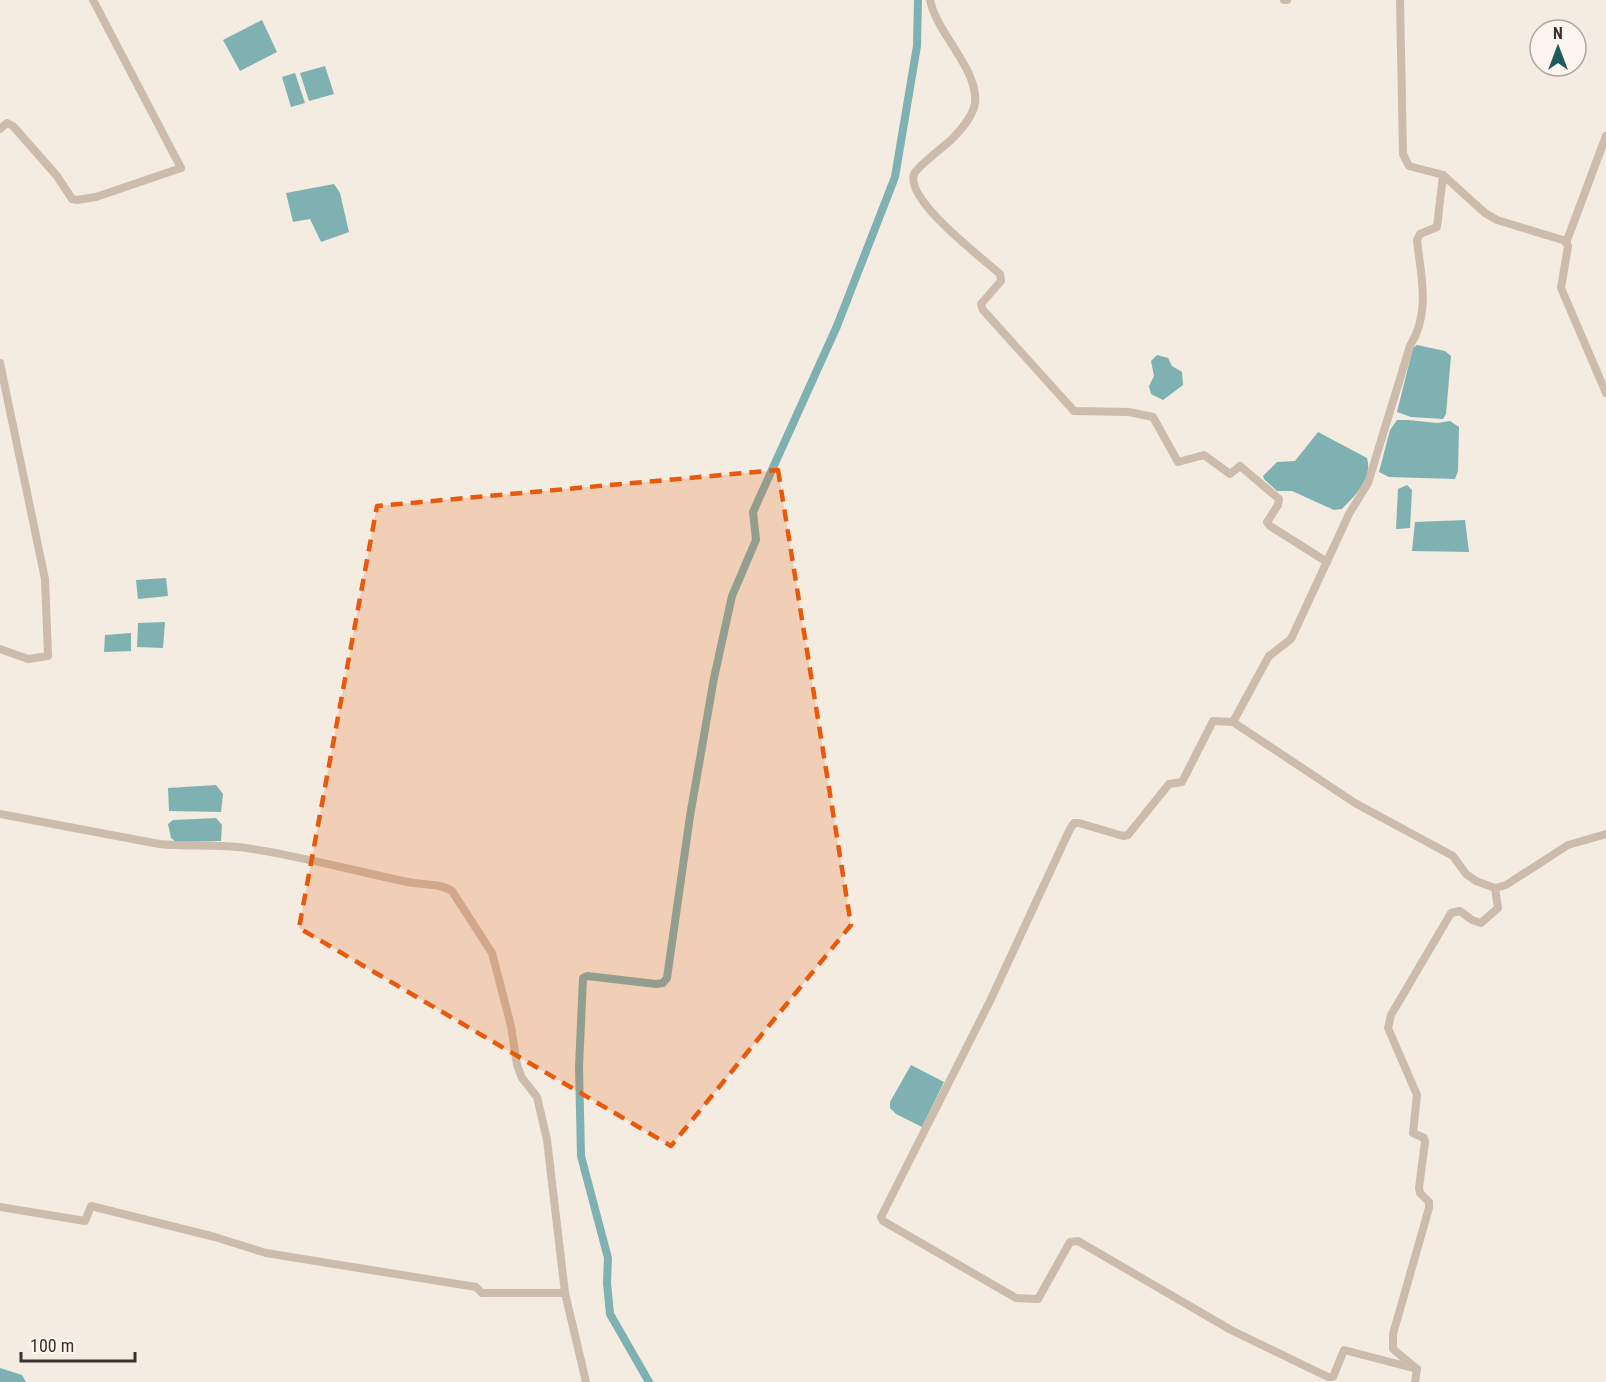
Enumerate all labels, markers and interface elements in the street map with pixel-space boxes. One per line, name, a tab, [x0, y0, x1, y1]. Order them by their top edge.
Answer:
north arrow	[1528, 18, 1588, 78]
text: N	[1553, 24, 1563, 43]
scale bar	[21, 1325, 135, 1363]
text: 100 m	[30, 1335, 74, 1356]

